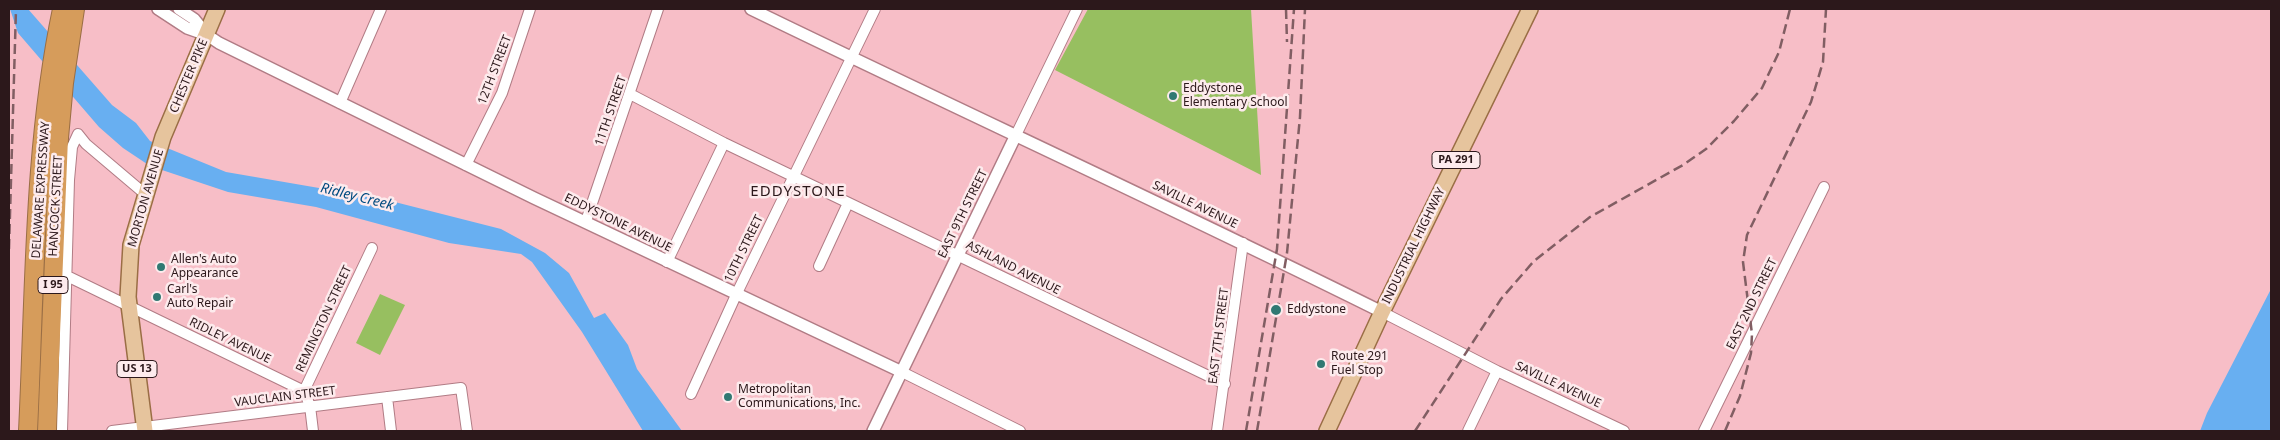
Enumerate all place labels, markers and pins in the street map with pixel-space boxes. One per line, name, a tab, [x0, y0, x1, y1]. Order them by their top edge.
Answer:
place label: Eddystone Elementary School	[1183, 82, 1288, 110]
marker: Eddystone Elementary School	[1167, 90, 1179, 102]
place label: Allen's Auto Appearance	[171, 253, 238, 281]
marker: Allen's Auto Appearance	[155, 261, 167, 273]
place label: Carl's Auto Repair	[167, 283, 233, 311]
marker: Carl's Auto Repair	[151, 291, 163, 303]
marker: Eddystone	[1269, 303, 1283, 317]
place label: Eddystone	[1287, 303, 1346, 317]
place label: Route 291 Fuel Stop	[1331, 350, 1388, 378]
marker: Route 291 Fuel Stop	[1315, 358, 1327, 370]
place label: Metropolitan Communications, Inc.	[738, 383, 860, 411]
marker: Metropolitan Communications, Inc.	[722, 391, 734, 403]

